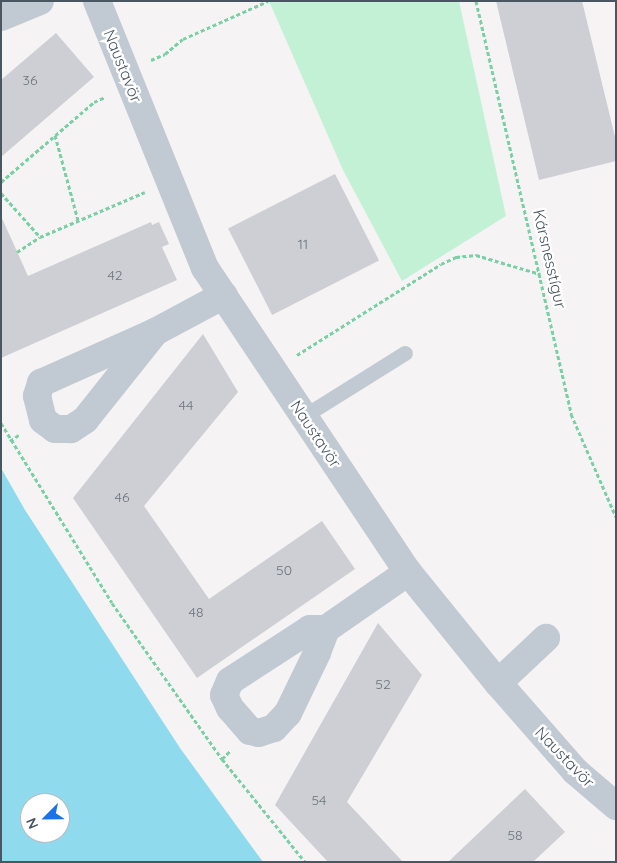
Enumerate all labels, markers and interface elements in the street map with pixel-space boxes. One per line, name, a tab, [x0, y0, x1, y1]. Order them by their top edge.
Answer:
street label: Naustavör	[100, 27, 146, 105]
house number: 36	[23, 72, 37, 88]
street label: Kársnesstígur	[529, 207, 571, 311]
house number: 11	[298, 236, 308, 252]
house number: 42	[107, 267, 123, 283]
house number: 44	[179, 397, 193, 413]
street label: Naustavör	[287, 397, 345, 471]
house number: 46	[115, 489, 129, 505]
house number: 50	[276, 562, 292, 578]
house number: 48	[189, 604, 203, 620]
house number: 52	[375, 676, 391, 692]
street label: Naustavör	[531, 723, 599, 791]
house number: 54	[311, 792, 327, 808]
north arrow	[20, 793, 70, 843]
text: N	[22, 815, 42, 832]
house number: 58	[507, 827, 523, 843]

